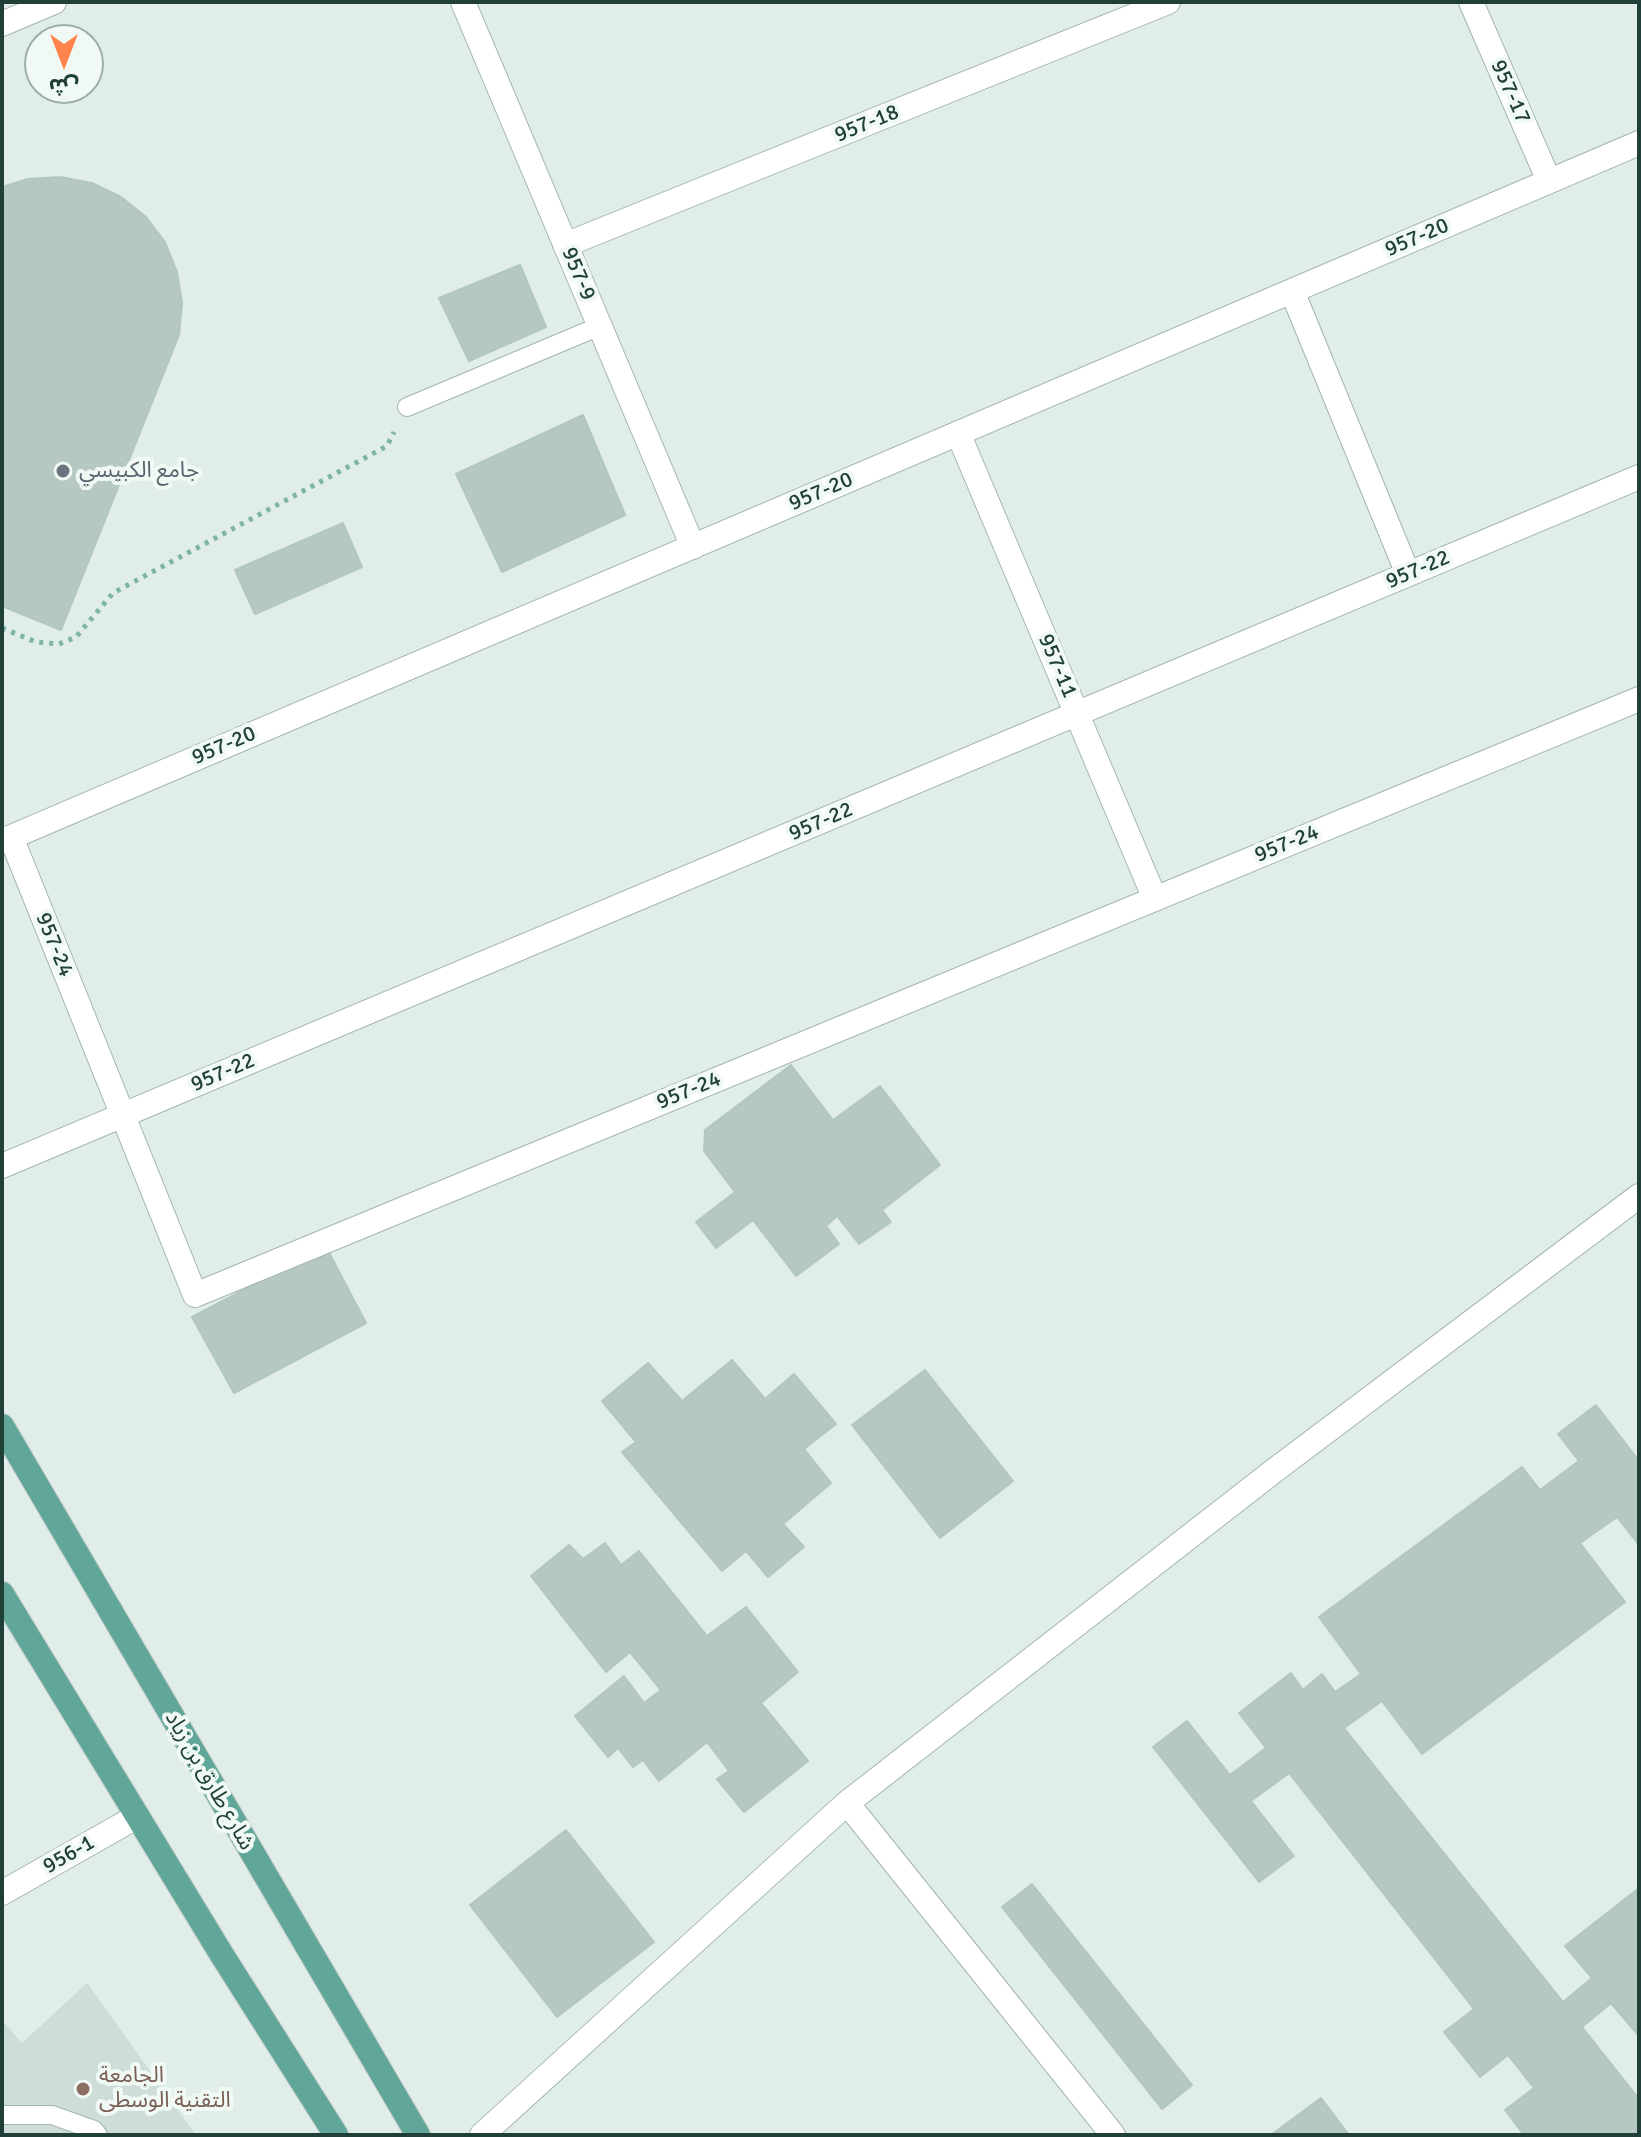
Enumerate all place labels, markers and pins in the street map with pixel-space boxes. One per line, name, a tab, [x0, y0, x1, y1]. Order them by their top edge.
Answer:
place label: جامع الكبيسي	[79, 458, 199, 484]
marker: جامع الكبيسي	[54, 462, 72, 480]
place label: الجامعة التقنية الوسطى	[99, 2063, 231, 2114]
marker: الجامعة التقنية الوسطى	[74, 2080, 92, 2098]

